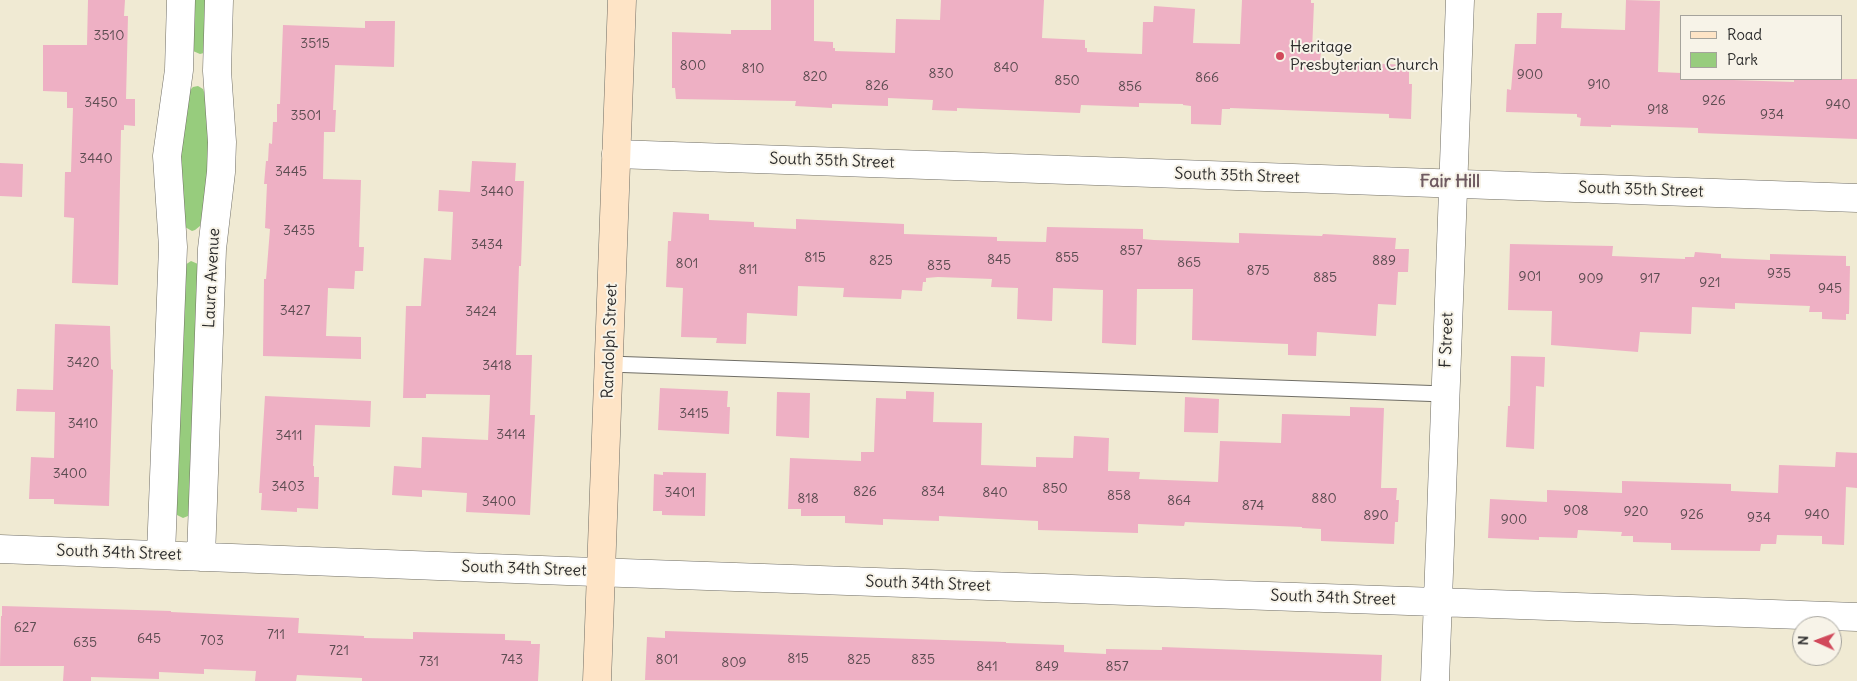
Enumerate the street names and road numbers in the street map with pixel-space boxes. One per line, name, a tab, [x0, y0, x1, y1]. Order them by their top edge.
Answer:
street label: South 35th Street	[769, 149, 895, 173]
street label: South 35th Street	[1174, 164, 1300, 188]
street label: South 35th Street	[1578, 178, 1704, 202]
street label: Laura Avenue	[200, 228, 224, 328]
street label: Randolph Street	[598, 283, 622, 399]
street label: F Street	[1436, 312, 1458, 368]
street label: South 34th Street	[56, 541, 182, 565]
street label: South 34th Street	[461, 557, 587, 581]
street label: South 34th Street	[865, 572, 991, 596]
street label: South 34th Street	[1270, 586, 1396, 610]

